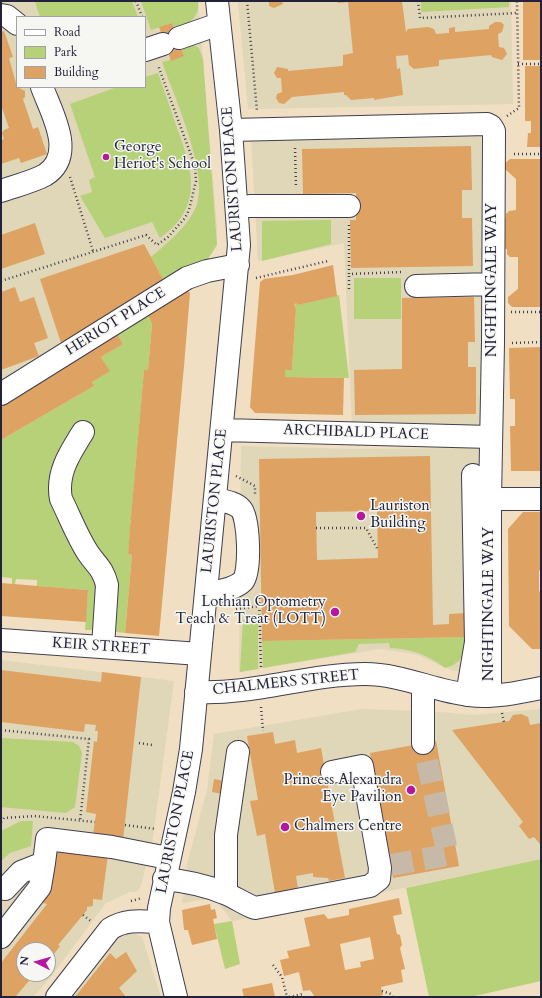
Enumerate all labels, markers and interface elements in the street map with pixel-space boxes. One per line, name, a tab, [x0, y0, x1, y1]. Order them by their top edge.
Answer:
legend	[16, 16, 146, 88]
text: Road	[54, 24, 80, 40]
text: Park	[54, 44, 77, 60]
text: Building	[54, 64, 98, 80]
street label: LAURISTON PLACE	[219, 106, 247, 252]
place label: George Heriot's School	[114, 139, 211, 174]
marker: George Heriot's School	[101, 152, 111, 162]
street label: NIGHTINGALE WAY	[484, 203, 502, 357]
street label: HERIOT PLACE	[63, 284, 169, 360]
street label: ARCHIBALD PLACE	[283, 421, 429, 445]
street label: LAURISTON PLACE	[198, 428, 232, 574]
place label: Lauriston Building	[370, 498, 430, 533]
marker: Lauriston Building	[355, 510, 367, 522]
street label: NIGHTINGALE WAY	[481, 527, 499, 681]
place label: Lothian Optometry Teach & Treat (LOTT)	[175, 594, 326, 629]
marker: Lothian Optometry Teach & Treat (LOTT)	[329, 606, 341, 618]
street label: KEIR STREET	[51, 635, 151, 659]
street label: CHALMERS STREET	[212, 666, 360, 700]
street label: LAURISTON PLACE	[153, 749, 199, 895]
place label: Princess Alexandra Eye Pavilion	[284, 772, 402, 807]
marker: Princess Alexandra Eye Pavilion	[405, 784, 417, 796]
place label: Chalmers Centre	[294, 818, 402, 836]
marker: Chalmers Centre	[279, 821, 291, 833]
north arrow	[16, 942, 56, 982]
text: N	[17, 955, 33, 966]

